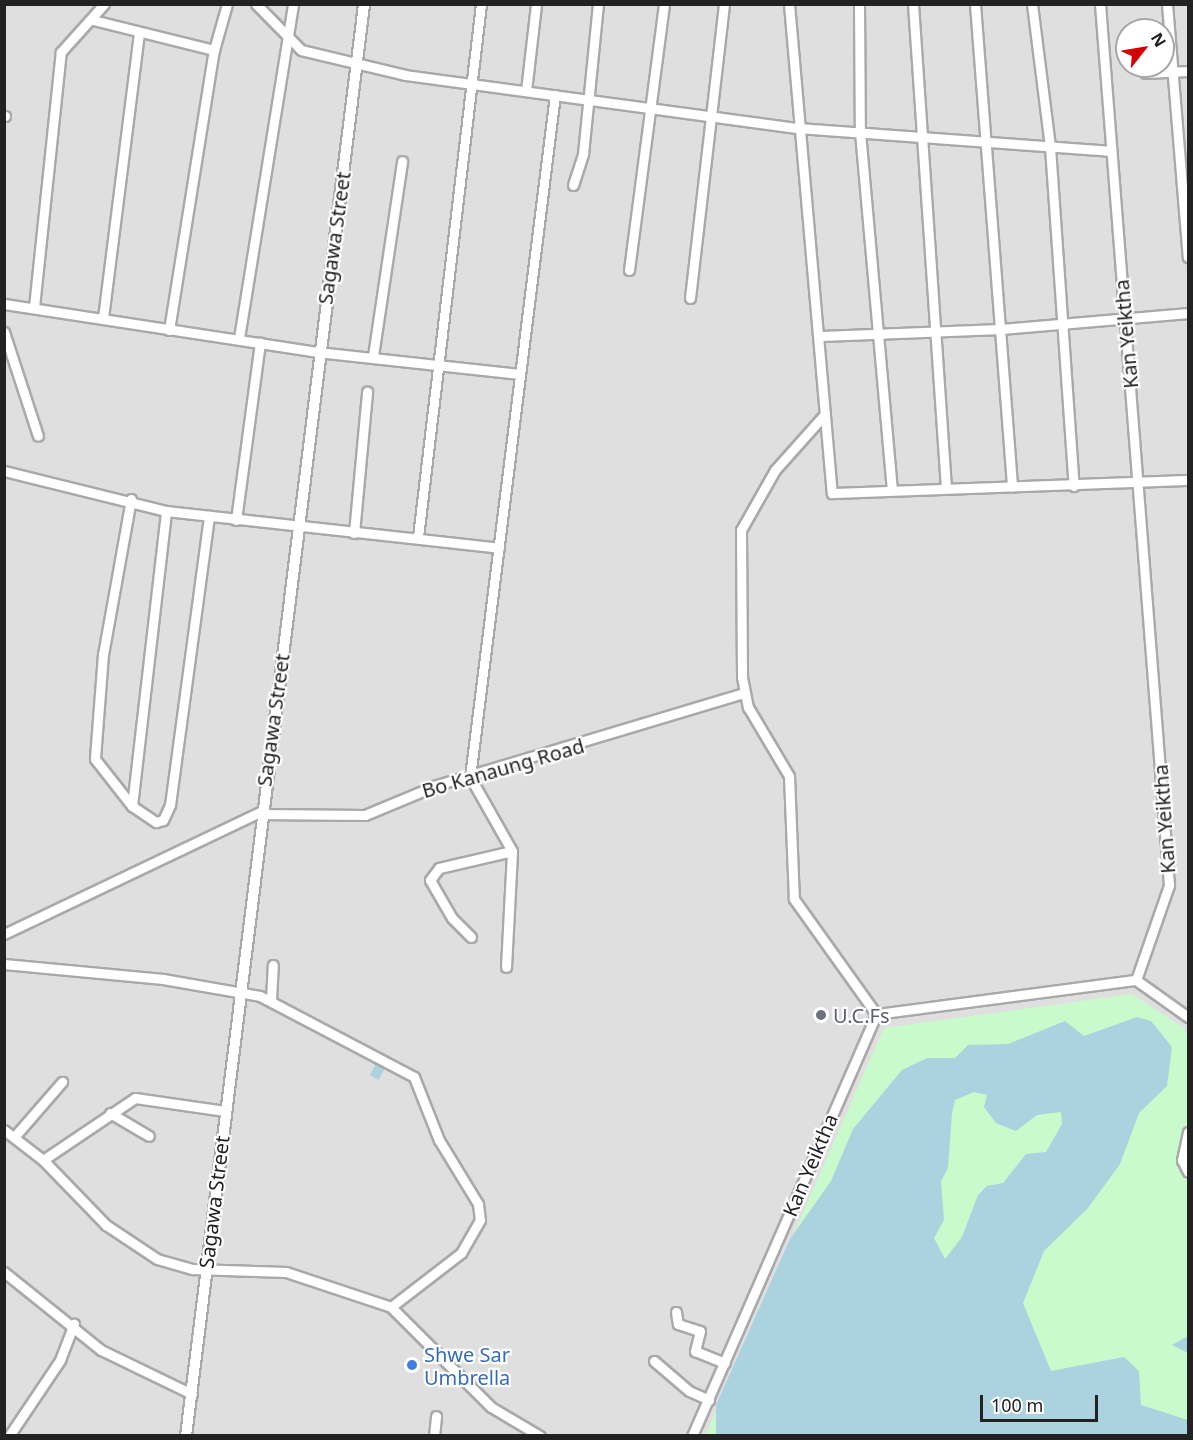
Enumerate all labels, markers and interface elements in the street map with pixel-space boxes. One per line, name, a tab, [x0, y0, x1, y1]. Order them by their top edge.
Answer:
north arrow	[1115, 18, 1175, 78]
text: N	[1146, 29, 1171, 51]
street label: Sagawa Street	[313, 170, 355, 306]
street label: Kan Yeiktha	[1109, 278, 1143, 390]
street label: Sagawa Street	[252, 652, 294, 788]
street label: Bo Kanaung Road	[419, 733, 587, 803]
street label: Kan Yeiktha	[1148, 764, 1180, 874]
place label: U.C.Fs	[833, 1003, 890, 1027]
marker: U.C.Fs	[814, 1008, 828, 1022]
street label: Kan Yeiktha	[778, 1110, 842, 1220]
street label: Sagawa Street	[194, 1134, 234, 1270]
place label: Shwe Sar Umbrella	[424, 1342, 510, 1389]
marker: Shwe Sar Umbrella	[405, 1358, 419, 1372]
scale bar	[983, 1383, 1102, 1421]
text: 100 m	[991, 1393, 1043, 1417]

